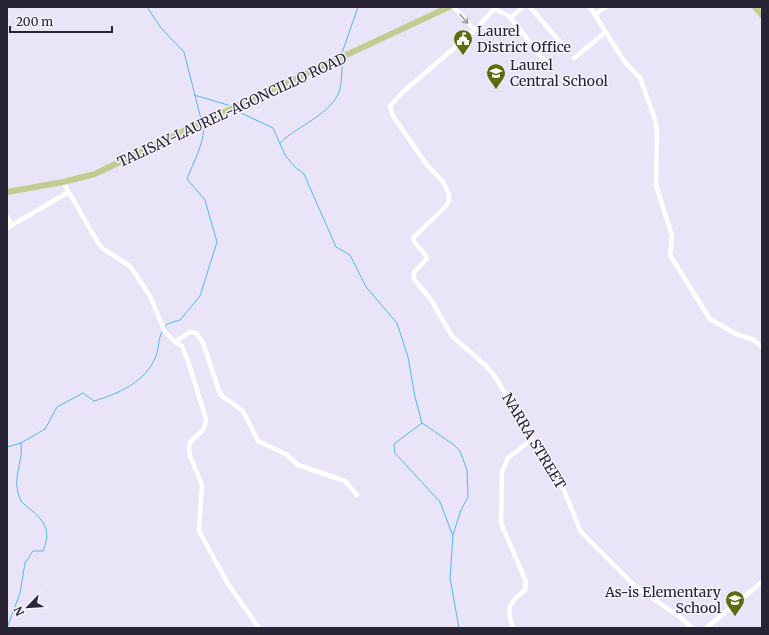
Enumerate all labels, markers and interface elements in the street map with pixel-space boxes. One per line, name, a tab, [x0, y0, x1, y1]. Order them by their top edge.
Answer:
scale bar	[10, 8, 112, 34]
one-way arrow	[459, 13, 468, 23]
text: 200 m	[16, 14, 53, 29]
place label: Laurel District Office	[477, 22, 571, 56]
public building icon: Laurel District Office	[452, 28, 474, 56]
street label: TALISAY-LAUREL-AGONCILLO ROAD	[115, 49, 350, 171]
place label: Laurel Central School	[510, 56, 609, 90]
school or university icon: Laurel Central School	[485, 62, 507, 90]
street label: NARRA STREET	[498, 390, 570, 492]
place label: As-is Elementary School	[604, 583, 722, 617]
north arrow	[8, 587, 48, 627]
school or university icon: As-is Elementary School	[724, 589, 746, 617]
text: N	[11, 604, 27, 618]

